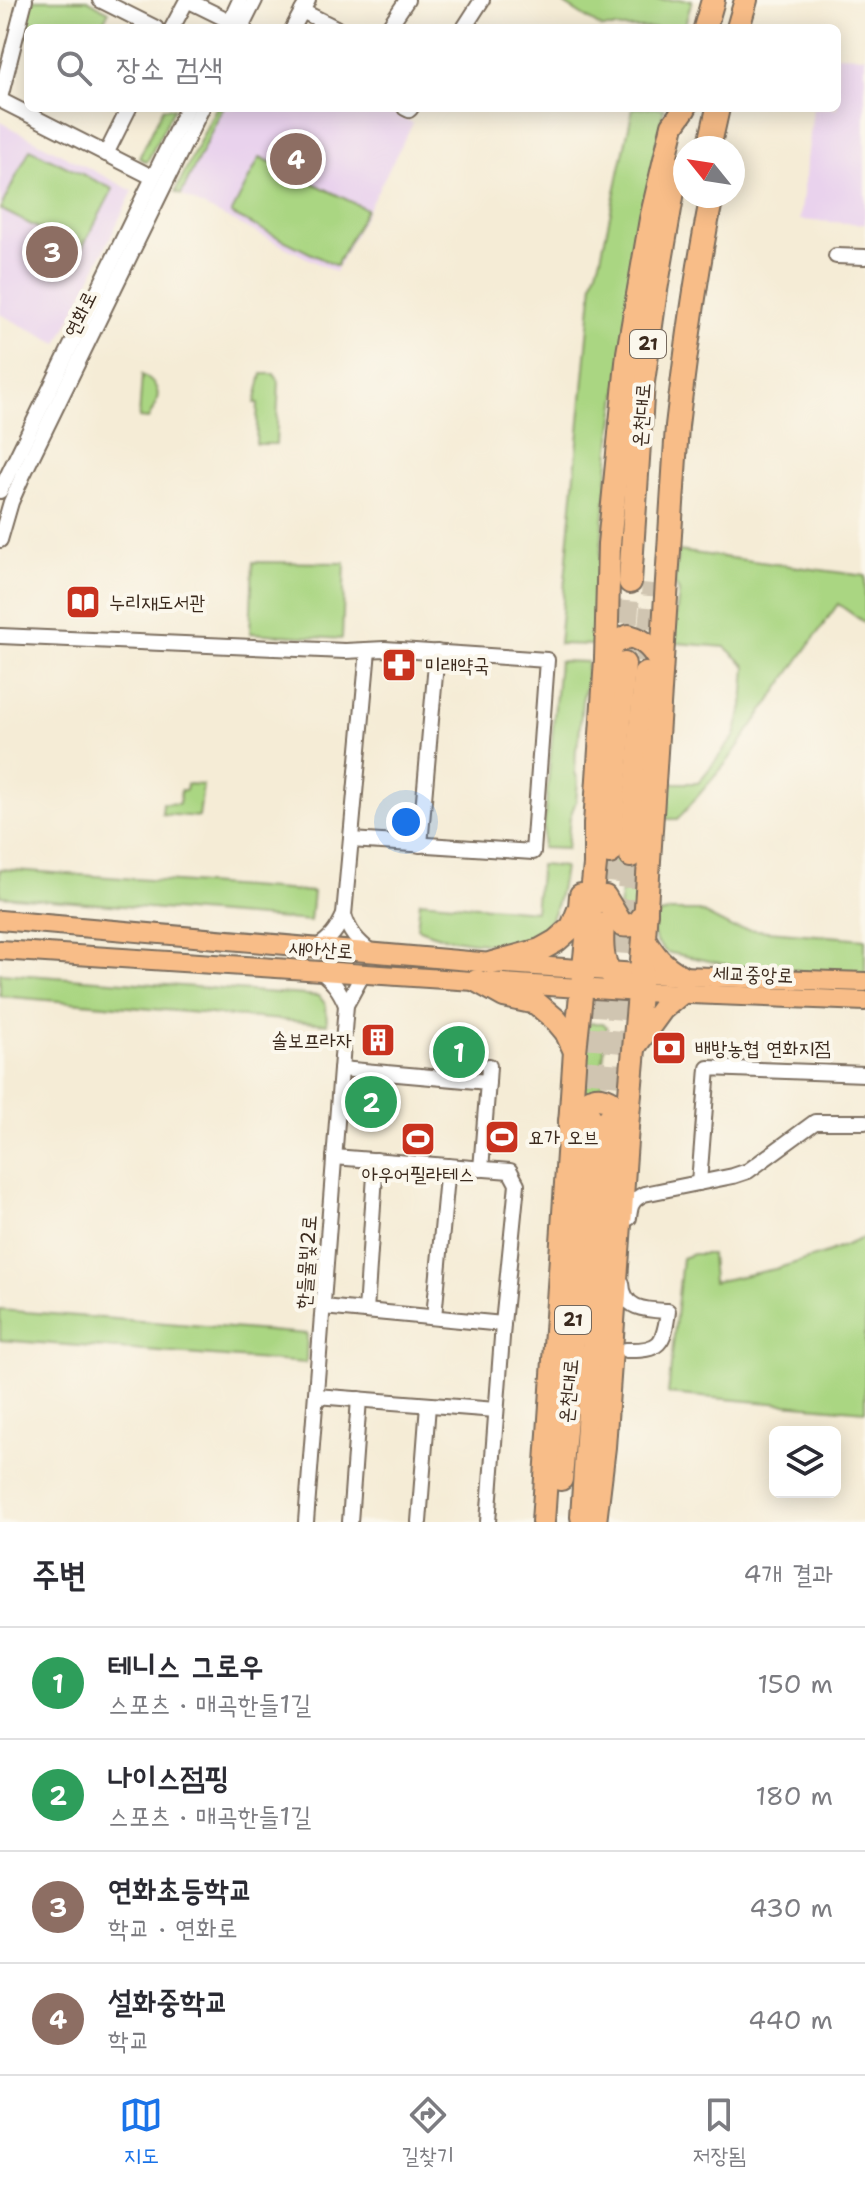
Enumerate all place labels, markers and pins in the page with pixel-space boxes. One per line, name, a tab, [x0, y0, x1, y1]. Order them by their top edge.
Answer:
pin: 4	[270, 129, 322, 189]
pin: 3	[26, 222, 78, 282]
library icon: 누리재도서관	[64, 583, 102, 621]
place label: 누리재도서관	[109, 589, 206, 615]
pharmacy icon: 미래약국	[380, 646, 418, 684]
place label: 미래약국	[425, 652, 489, 678]
building icon: 솔보프라자	[359, 1021, 397, 1059]
pin: 1	[433, 1022, 485, 1082]
place label: 솔보프라자	[272, 1027, 352, 1053]
bank icon: 배방농협 연화지점	[650, 1029, 688, 1067]
place label: 배방농협 연화지점	[695, 1035, 831, 1061]
pin: 2	[345, 1072, 397, 1132]
sports icon: 요가 오브	[483, 1118, 521, 1156]
sports icon: 아우어필라테스	[399, 1120, 437, 1158]
place label: 요가 오브	[528, 1124, 599, 1150]
place label: 아우어필라테스	[362, 1161, 474, 1187]

